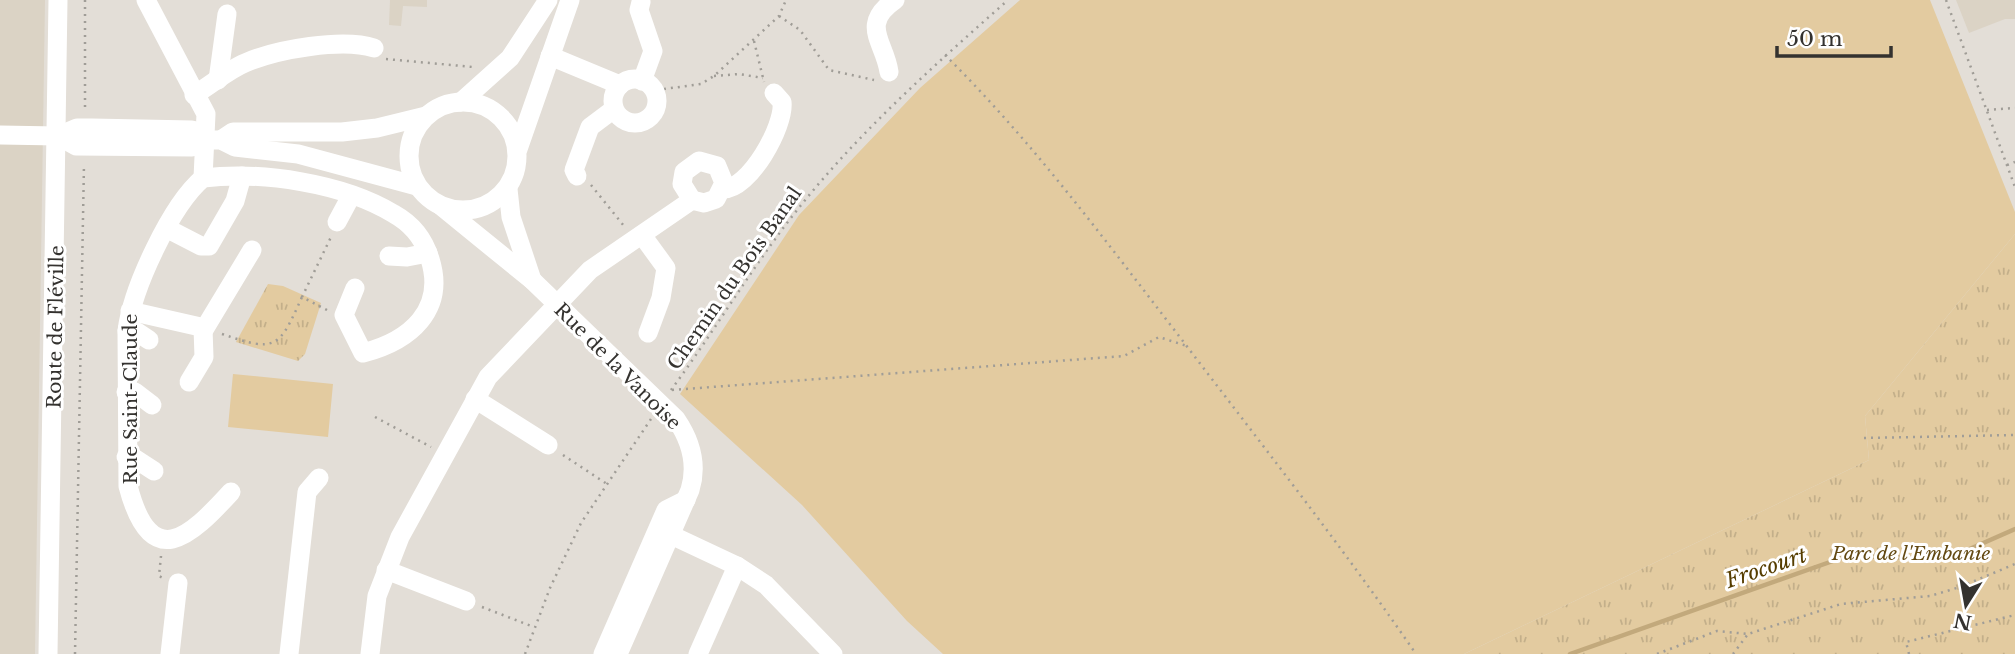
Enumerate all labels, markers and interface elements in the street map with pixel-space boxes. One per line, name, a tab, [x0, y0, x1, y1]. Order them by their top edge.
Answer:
scale bar	[1777, 14, 1891, 58]
text: 50 m	[1787, 26, 1843, 52]
street label: Chemin du Bois Banal	[662, 182, 806, 374]
street label: Route de Fléville	[43, 245, 68, 409]
street label: Rue de la Vanoise	[550, 298, 686, 434]
street label: Rue Saint-Claude	[119, 314, 142, 484]
water label: Frocourt	[1721, 542, 1810, 594]
park label: Parc de l'Embanie	[1831, 542, 1991, 565]
north arrow	[1931, 570, 2001, 640]
text: N	[1952, 608, 1974, 634]

